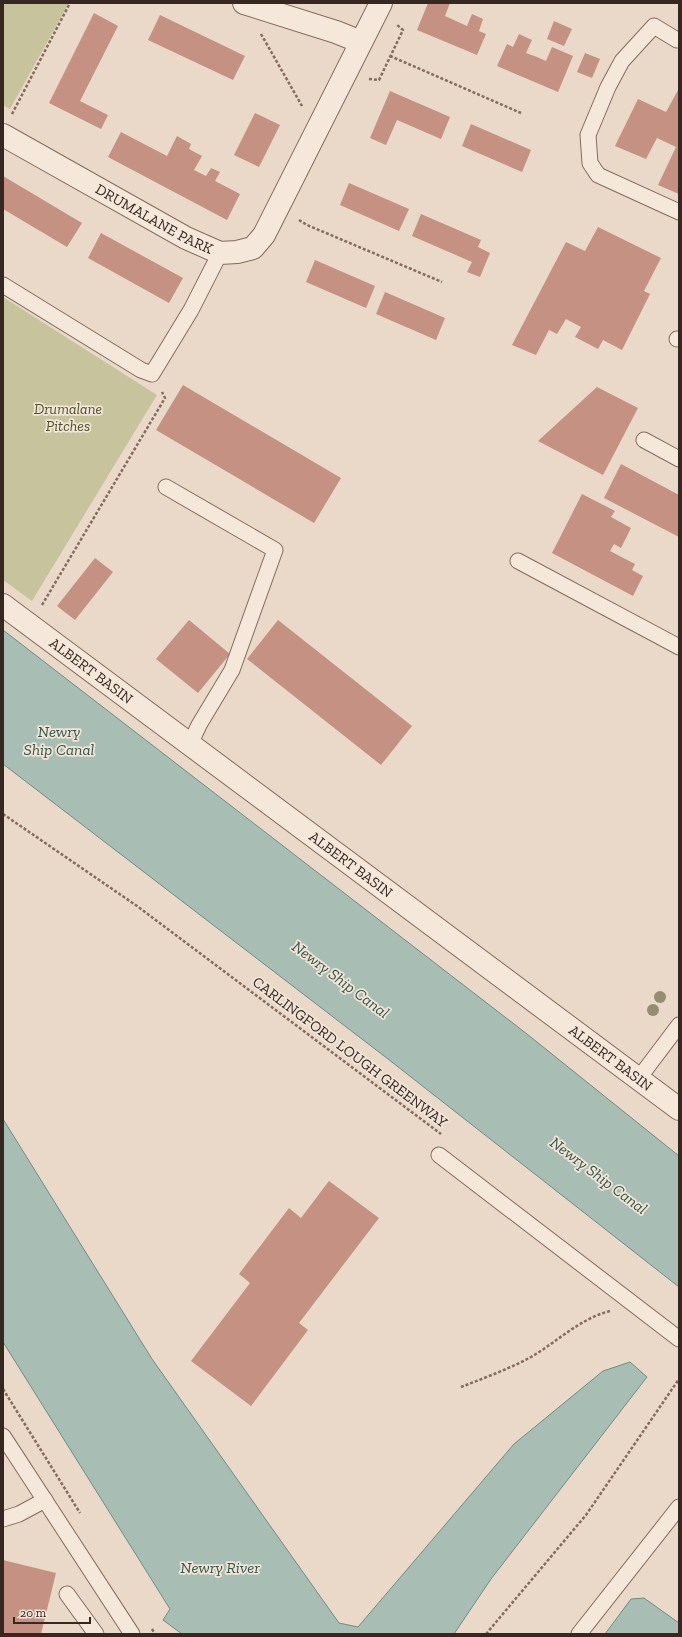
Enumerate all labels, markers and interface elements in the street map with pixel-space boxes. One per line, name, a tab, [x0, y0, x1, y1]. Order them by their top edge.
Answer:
street label: DRUMALANE PARK	[92, 180, 216, 258]
park label: Drumalane Pitches	[34, 400, 102, 435]
street label: ALBERT BASIN	[46, 634, 137, 708]
water label: Newry Ship Canal	[24, 722, 95, 759]
street label: ALBERT BASIN	[306, 827, 396, 901]
water label: Newry Ship Canal	[288, 937, 393, 1022]
street label: CARLINGFORD LOUGH GREENWAY	[249, 973, 452, 1132]
street label: ALBERT BASIN	[565, 1021, 656, 1095]
water label: Newry Ship Canal	[546, 1133, 651, 1218]
water label: Newry River	[180, 1558, 260, 1577]
scale bar	[14, 1599, 90, 1625]
text: 20 m	[20, 1606, 47, 1620]

